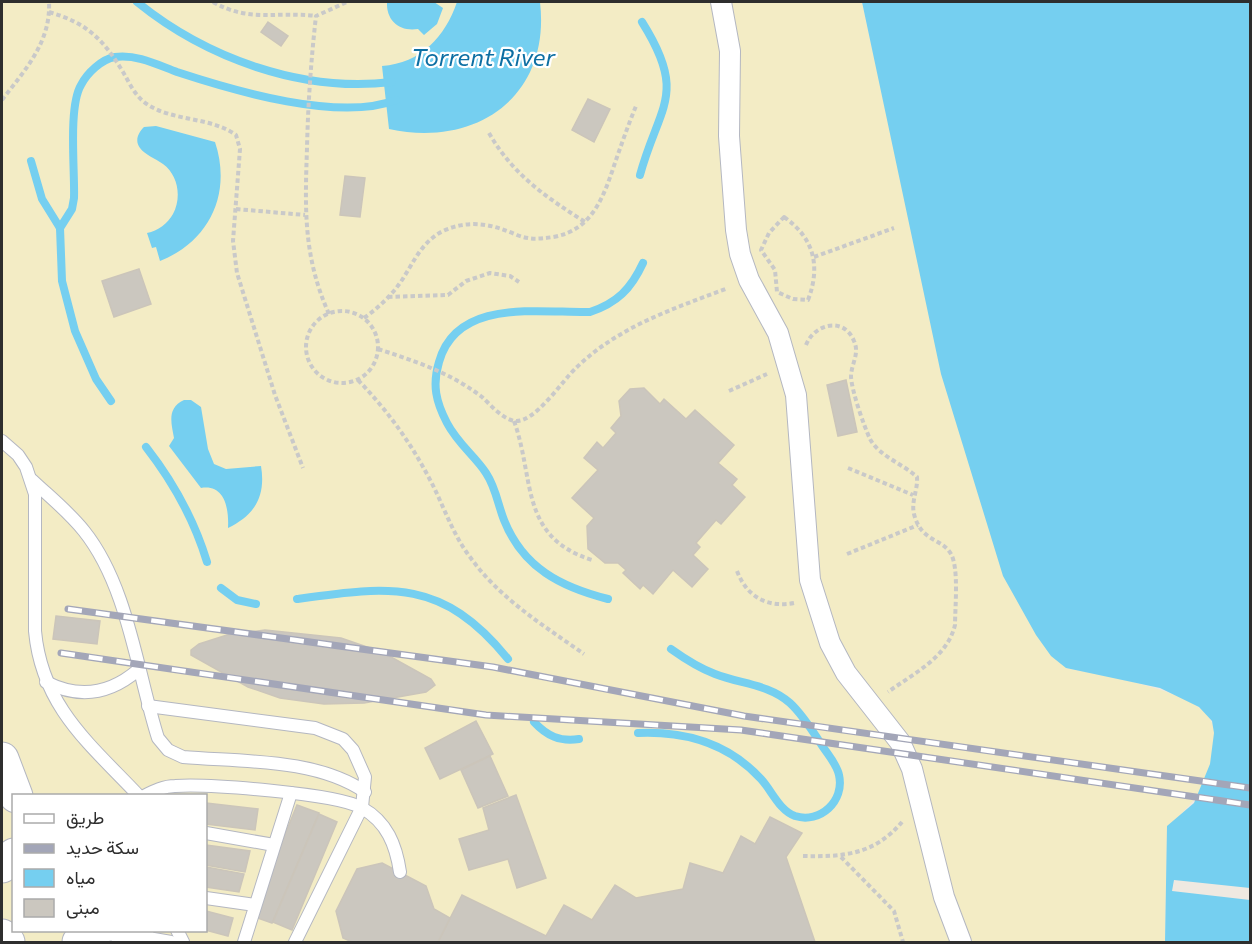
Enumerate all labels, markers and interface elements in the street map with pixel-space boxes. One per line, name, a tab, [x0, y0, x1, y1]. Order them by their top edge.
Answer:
water label: Torrent River	[411, 42, 556, 71]
legend	[12, 794, 207, 932]
text: طريق	[66, 806, 104, 829]
text: سكة حديد	[66, 836, 139, 858]
text: مياه	[66, 866, 95, 888]
text: مبنى	[66, 896, 100, 919]

